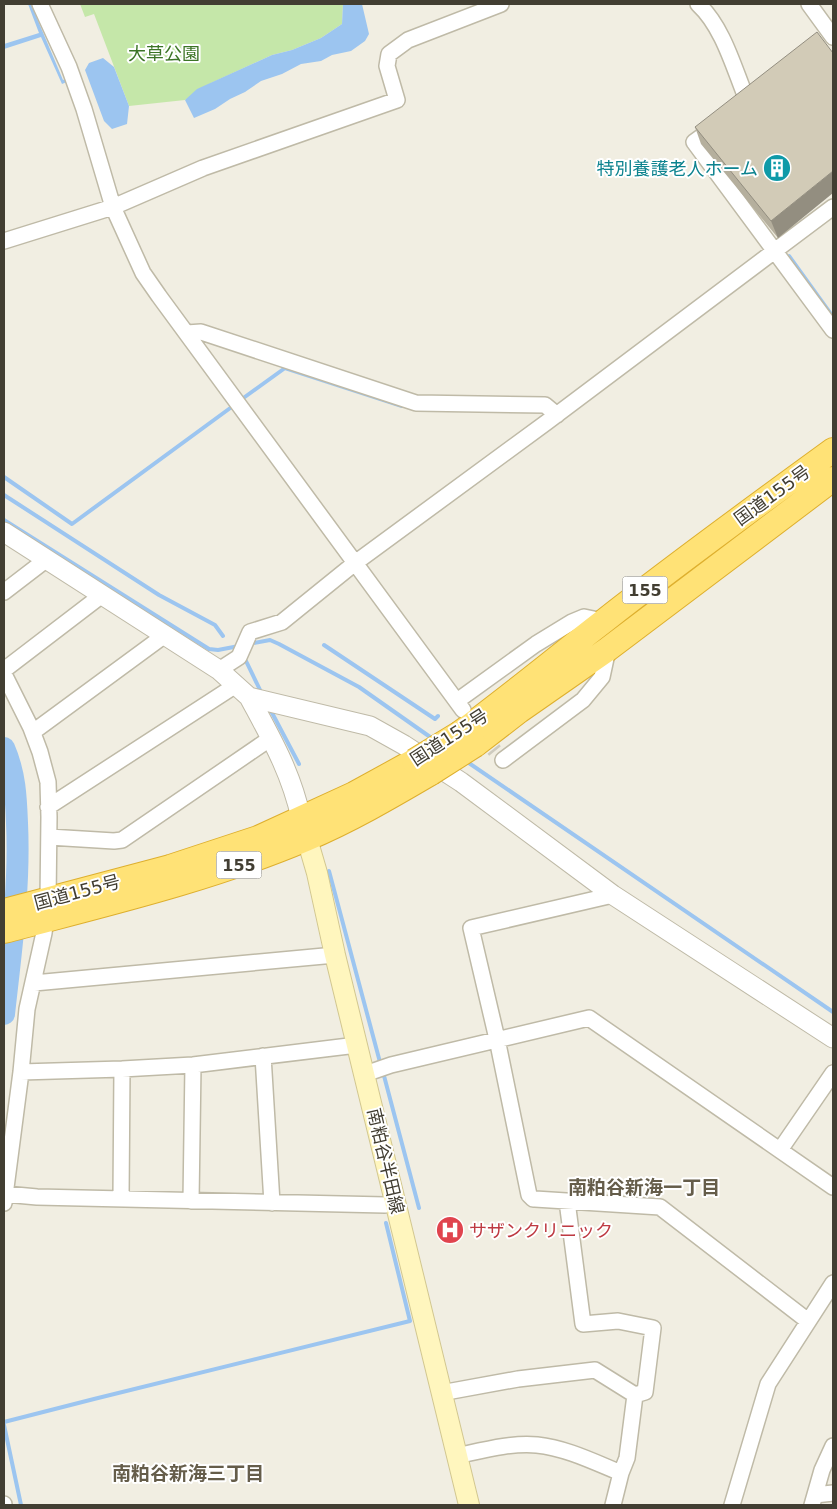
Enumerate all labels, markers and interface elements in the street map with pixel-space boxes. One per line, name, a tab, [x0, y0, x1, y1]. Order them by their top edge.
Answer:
park label: 大草公園	[128, 43, 200, 64]
building icon: 特別養護老人ホーム	[762, 153, 792, 183]
place label: 特別養護老人ホーム	[597, 158, 758, 179]
street label: 国道155号	[730, 461, 814, 529]
road number: 155	[622, 576, 668, 604]
street label: 国道155号	[406, 704, 492, 770]
road number: 155	[216, 852, 262, 878]
street label: 国道155号	[32, 870, 122, 914]
street label: 南粕谷半田線	[364, 1106, 408, 1216]
district label: 南粕谷新海一丁目	[568, 1176, 720, 1198]
hospital icon: サザンクリニック	[435, 1215, 465, 1245]
place label: サザンクリニック	[469, 1220, 613, 1241]
district label: 南粕谷新海三丁目	[112, 1462, 264, 1484]

